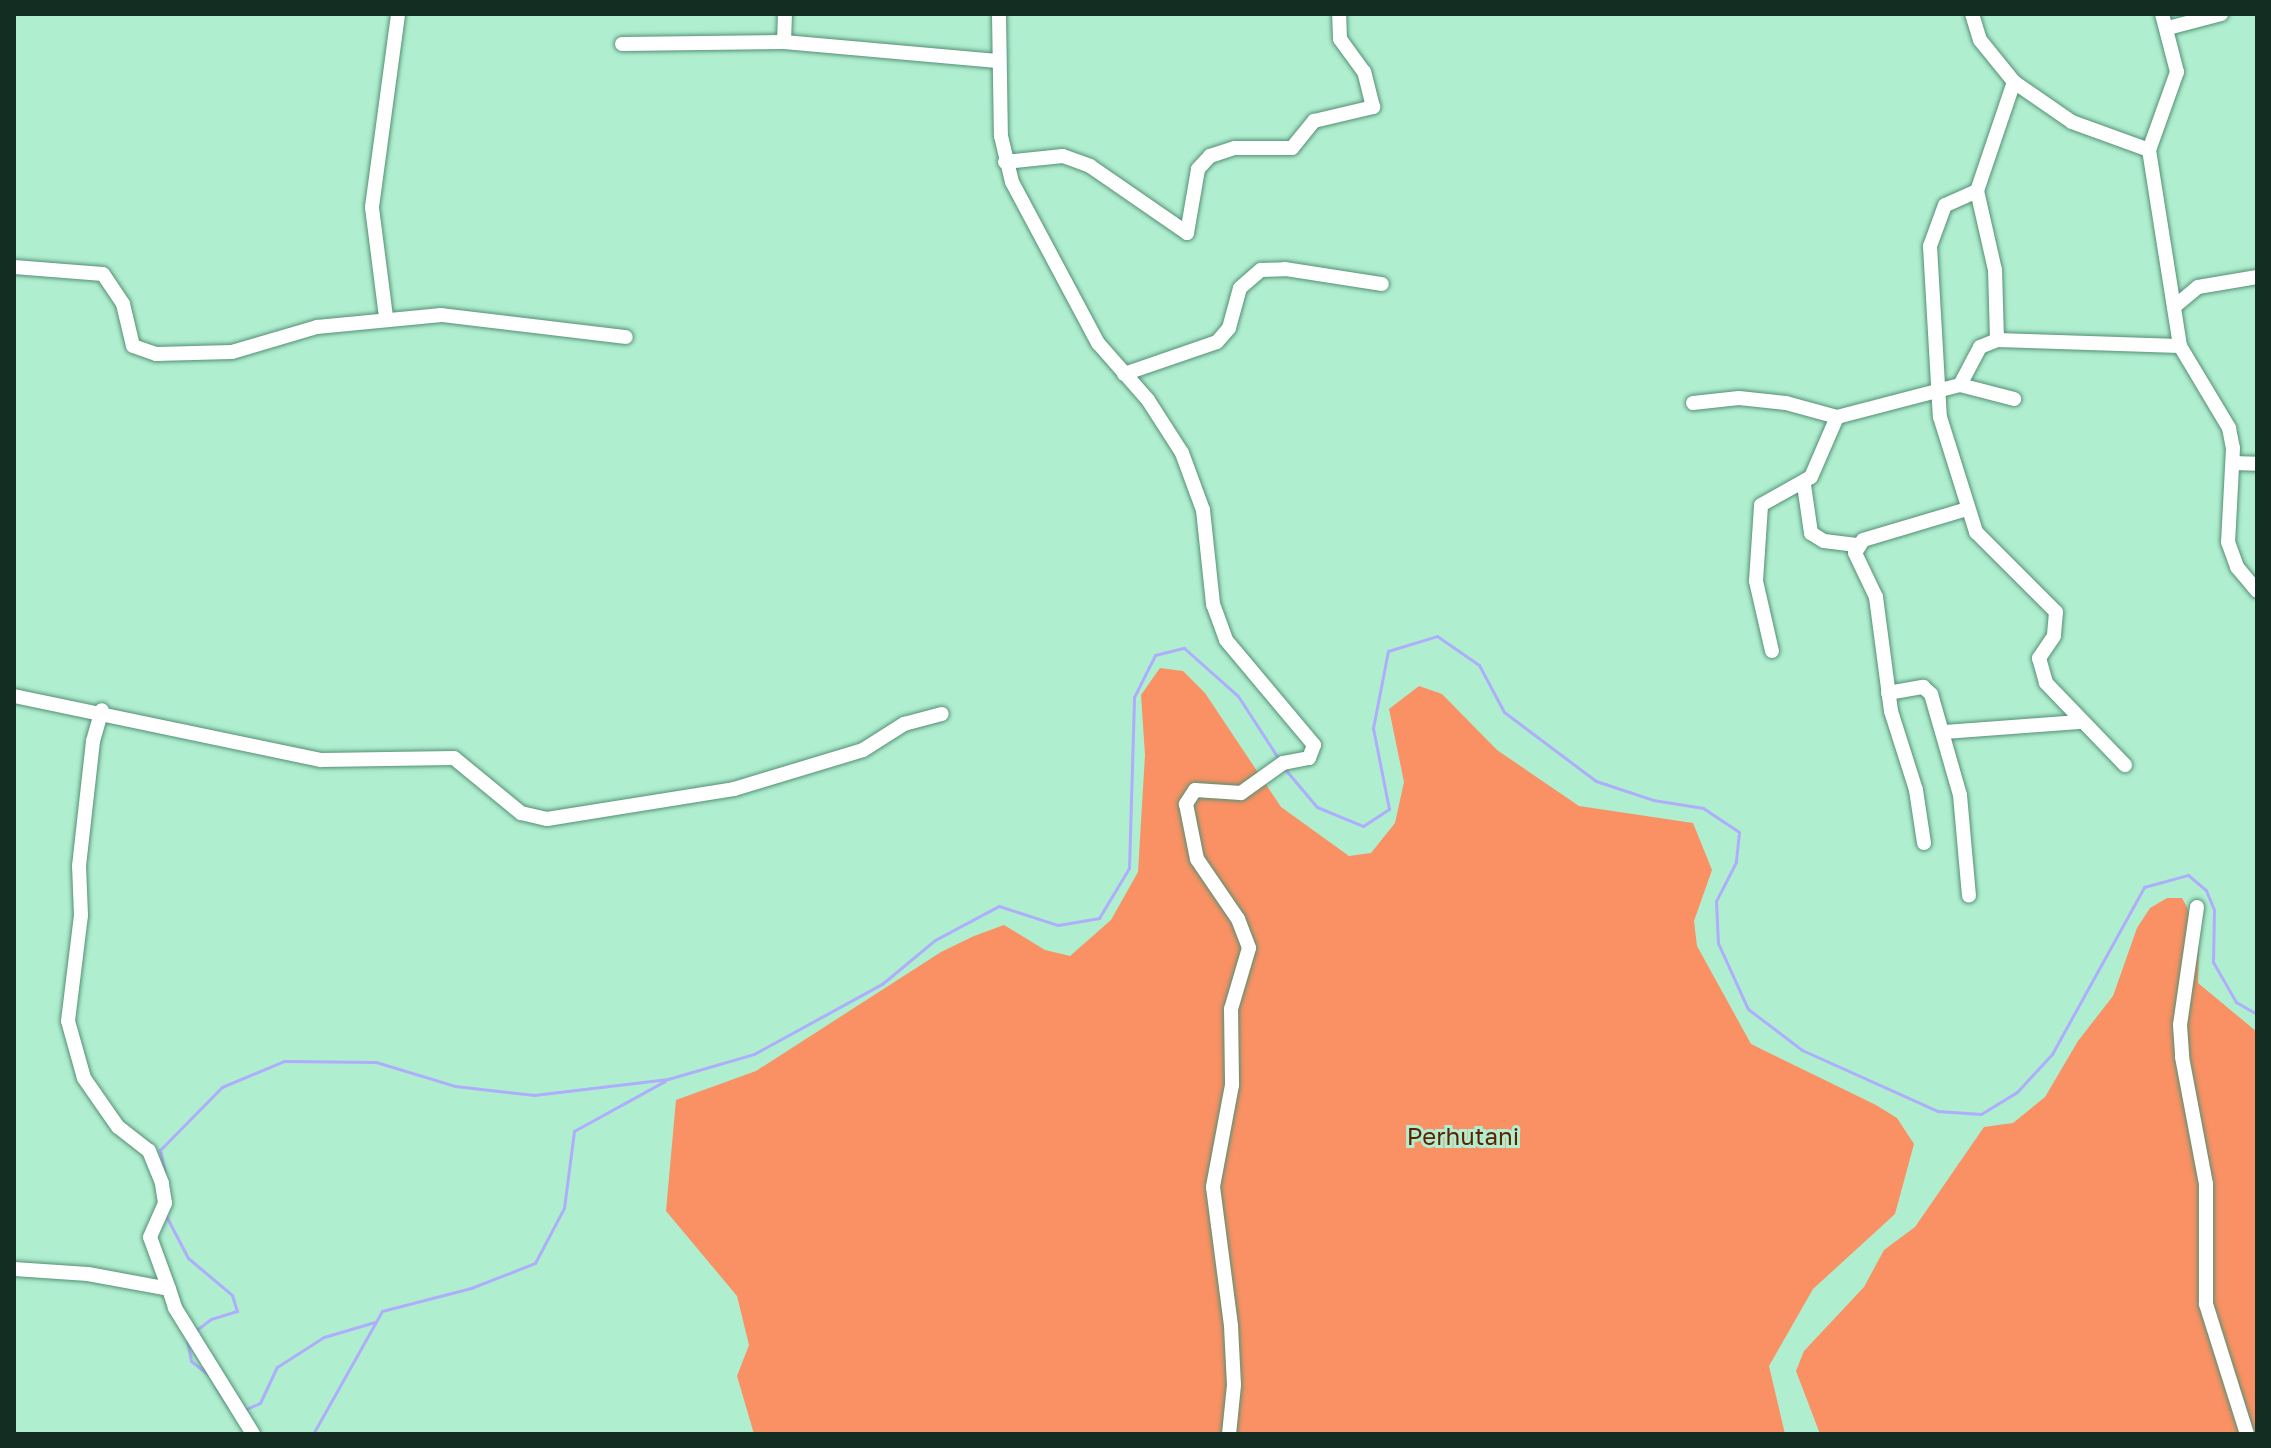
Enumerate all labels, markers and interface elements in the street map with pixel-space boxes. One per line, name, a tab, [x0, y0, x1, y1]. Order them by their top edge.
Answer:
park label: Perhutani	[1407, 1122, 1519, 1150]

